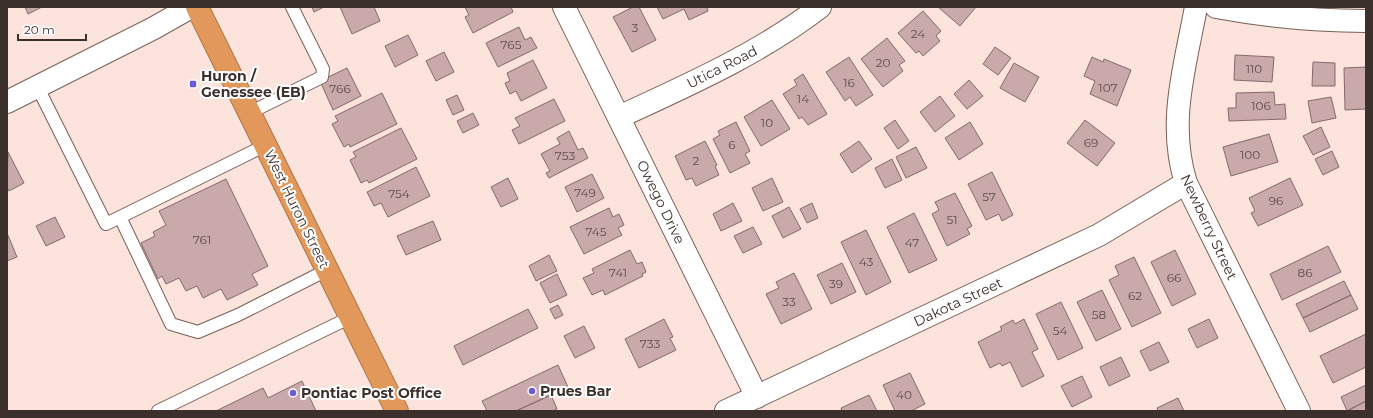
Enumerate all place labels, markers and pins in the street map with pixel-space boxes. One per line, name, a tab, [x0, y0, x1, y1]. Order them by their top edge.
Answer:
place label: Huron / Genessee (EB)	[201, 67, 306, 101]
marker: Huron / Genessee (EB)	[188, 79, 198, 89]
place label: Prues Bar	[540, 382, 611, 400]
place label: Pontiac Post Office	[301, 384, 442, 402]
marker: Prues Bar	[527, 386, 537, 396]
marker: Pontiac Post Office	[288, 388, 298, 398]

